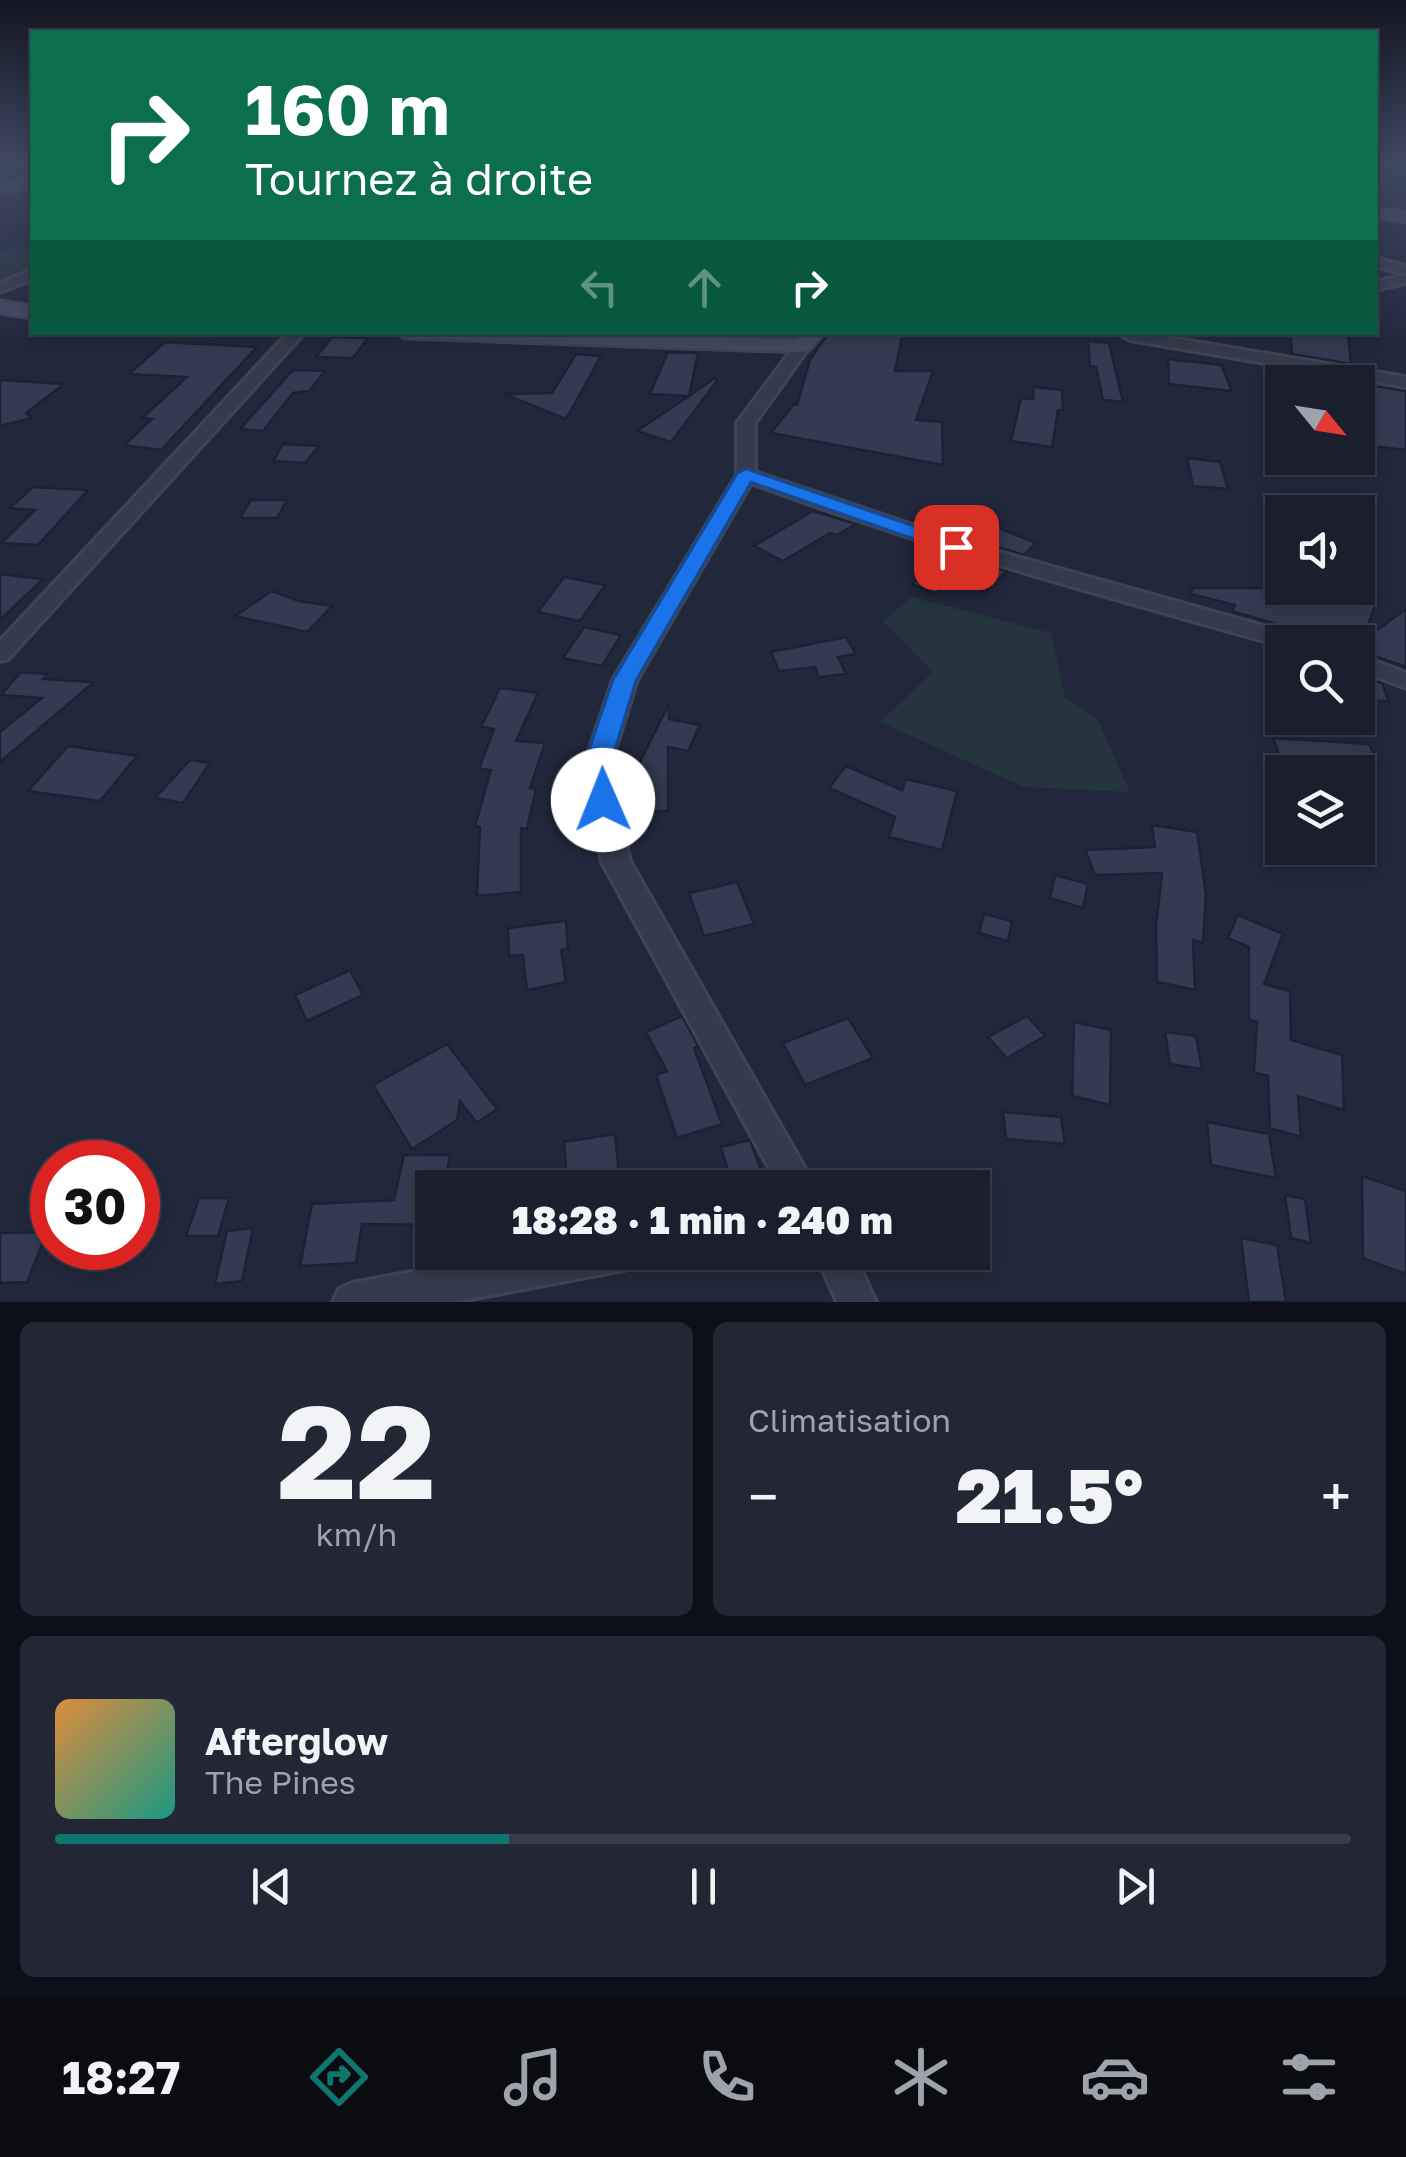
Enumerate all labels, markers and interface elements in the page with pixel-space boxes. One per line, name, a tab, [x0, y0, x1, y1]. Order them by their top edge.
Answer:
text: 160 m	[245, 66, 450, 150]
icon: right	[80, 70, 210, 200]
text: Tournez à droite	[245, 151, 593, 205]
icon: left	[572, 260, 627, 315]
icon: ahead	[677, 260, 732, 315]
icon: right	[782, 260, 837, 315]
north arrow	[1265, 365, 1375, 475]
map controls	[1265, 365, 1375, 865]
button: sound	[1265, 495, 1375, 605]
pin	[914, 505, 999, 590]
icon: arrive	[929, 520, 984, 575]
button: search	[1265, 625, 1375, 735]
position arrow	[551, 748, 655, 852]
button: layers	[1265, 755, 1375, 865]
speed limit sign: 30	[30, 1140, 160, 1270]
text: 18:28 · 1 min · 240 m	[512, 1197, 893, 1242]
text: 22	[277, 1372, 436, 1528]
text: Climatisation	[748, 1401, 951, 1439]
text: 21.5°	[956, 1449, 1143, 1540]
text: −	[748, 1463, 778, 1529]
text: +	[1321, 1463, 1351, 1529]
text: km/h	[316, 1515, 397, 1553]
text: Afterglow	[205, 1718, 388, 1763]
text: The Pines	[205, 1763, 356, 1801]
icon: previous	[244, 1859, 299, 1914]
icon: pause	[676, 1859, 731, 1914]
icon: next	[1108, 1859, 1163, 1914]
icon: directions	[304, 2042, 374, 2112]
icon: music	[498, 2042, 568, 2112]
icon: phone	[692, 2042, 762, 2112]
icon: climate	[886, 2042, 956, 2112]
icon: car	[1080, 2042, 1150, 2112]
icon: filters	[1274, 2042, 1344, 2112]
text: 18:27	[62, 2050, 180, 2104]

